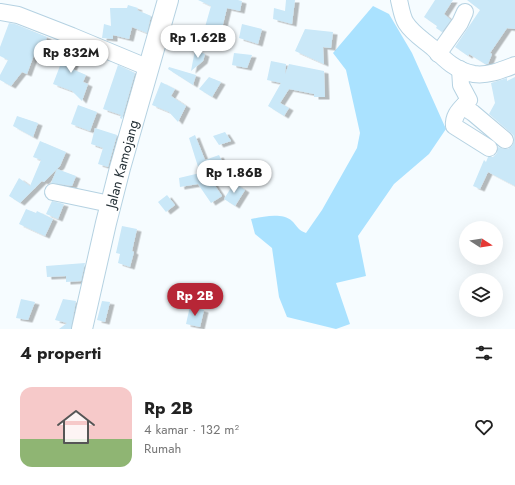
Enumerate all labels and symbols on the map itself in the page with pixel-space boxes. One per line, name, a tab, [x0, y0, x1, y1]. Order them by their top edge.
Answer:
pin: Rp 1.62B	[157, 25, 239, 59]
pin: Rp 832M	[34, 40, 108, 74]
street label: Jalan Kamojang	[100, 118, 143, 212]
pin: Rp 1.86B	[193, 160, 275, 194]
north arrow	[459, 221, 503, 265]
pin: Rp 2B	[167, 283, 223, 317]

